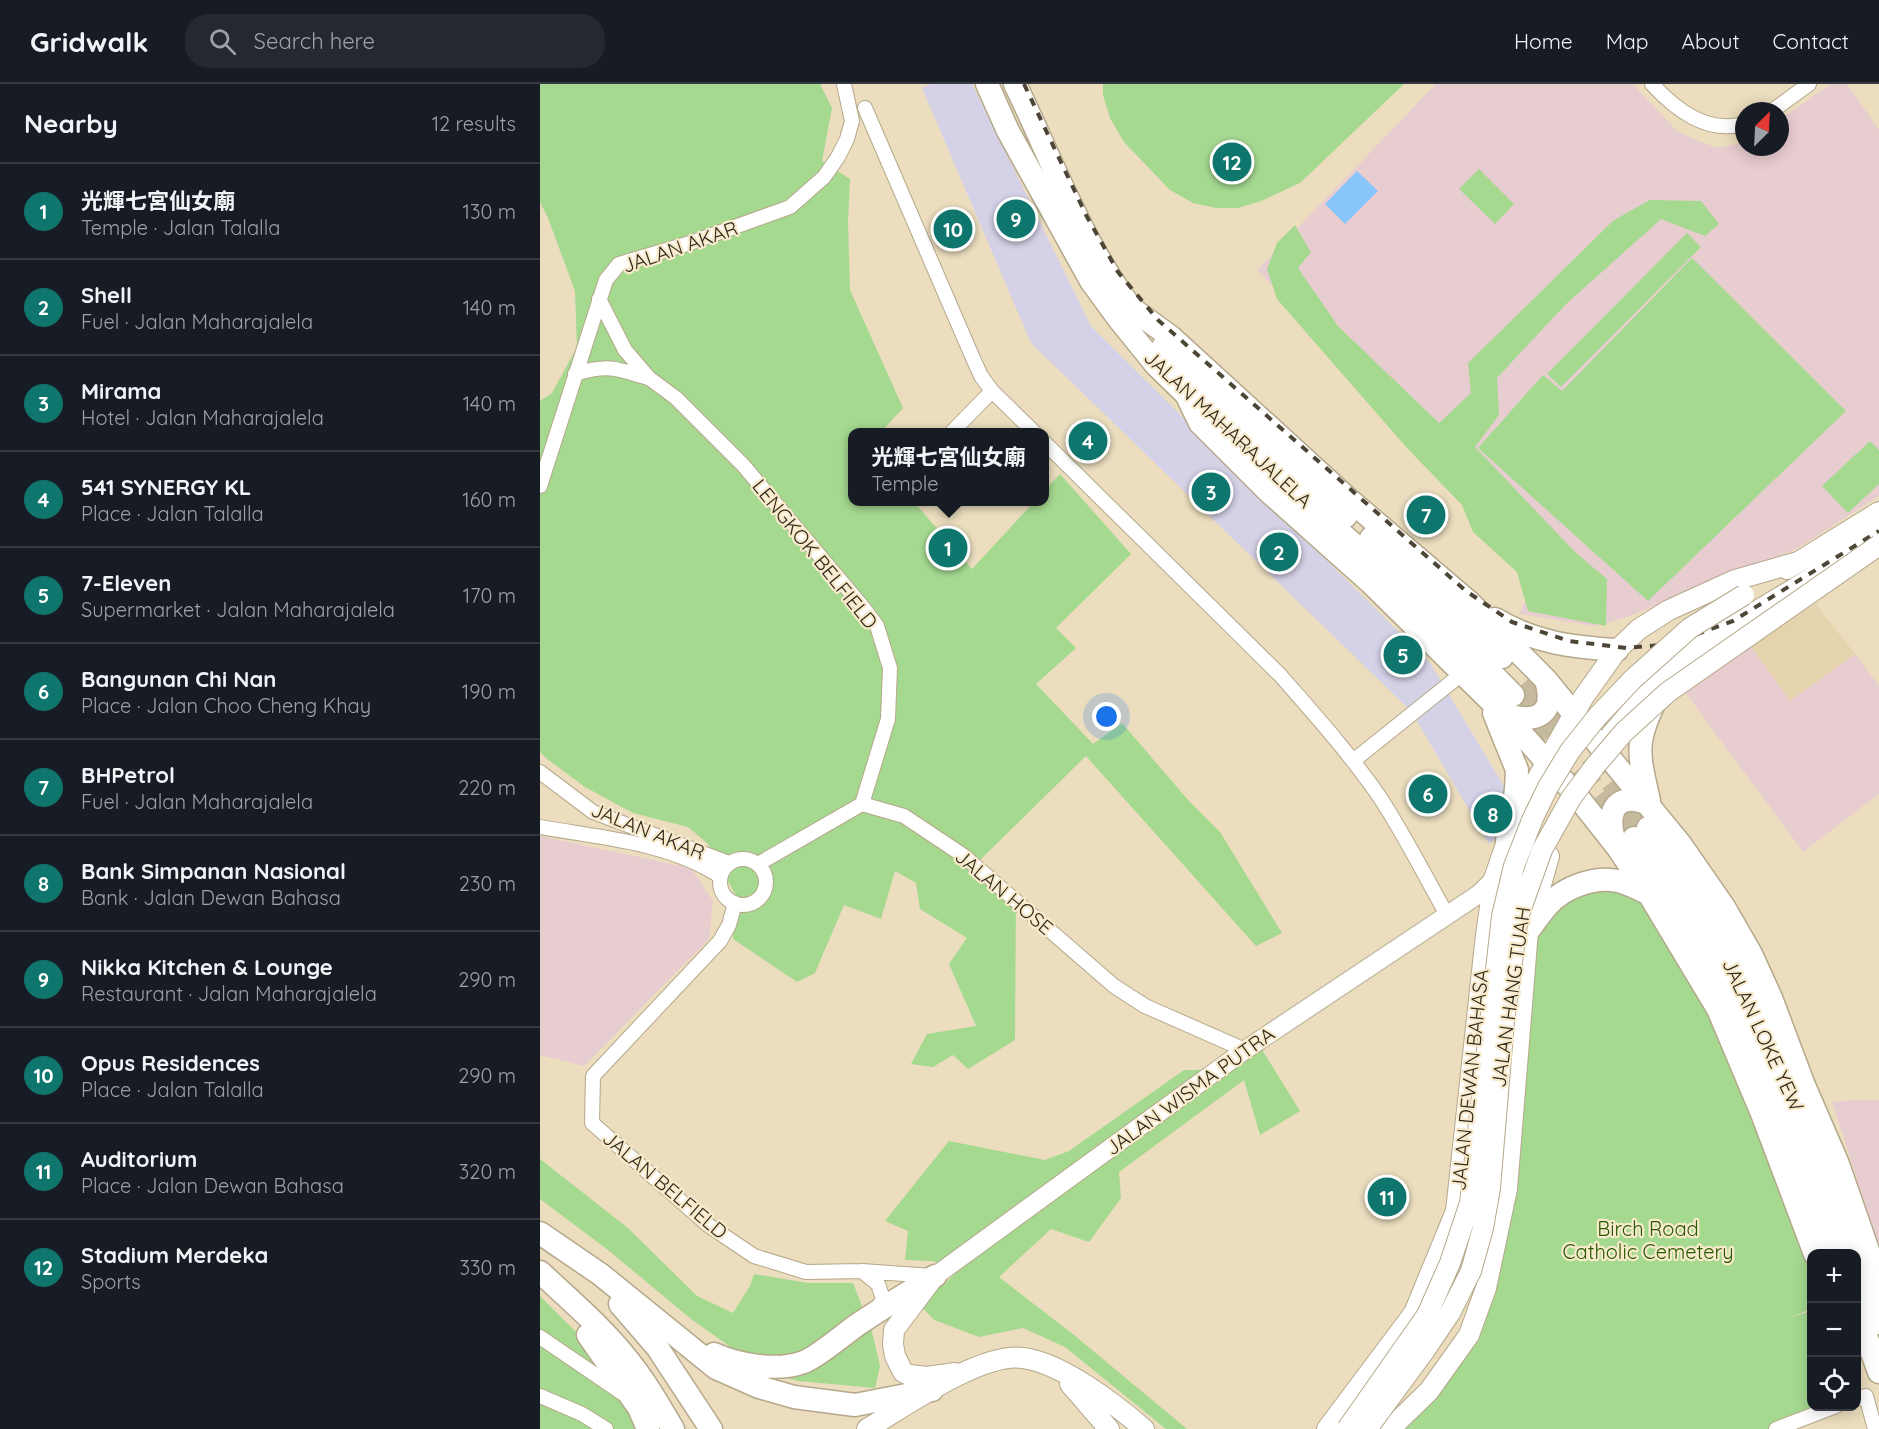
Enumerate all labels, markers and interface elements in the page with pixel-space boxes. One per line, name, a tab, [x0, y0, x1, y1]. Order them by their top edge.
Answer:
search box	[185, 14, 605, 68]
text: Gridwalk	[30, 24, 149, 59]
icon: search	[206, 25, 239, 58]
text: Search here	[254, 27, 375, 55]
text: Home	[1514, 28, 1573, 54]
text: Map	[1606, 28, 1649, 54]
text: About	[1682, 28, 1740, 54]
text: Contact	[1773, 28, 1849, 54]
north arrow	[1735, 102, 1789, 156]
text: Nearby	[24, 107, 118, 140]
text: 12 results	[432, 111, 516, 136]
pin: 12	[1212, 140, 1252, 184]
text: 光輝七宮仙女廟	[81, 187, 235, 215]
pin: 9	[996, 196, 1036, 242]
text: 1	[40, 199, 47, 224]
text: 130 m	[463, 199, 516, 224]
pin: 10	[934, 206, 972, 252]
text: Temple · Jalan Talalla	[81, 215, 280, 240]
street label: JALAN AKAR	[619, 215, 741, 278]
text: Shell	[81, 281, 132, 309]
text: 2	[38, 295, 49, 320]
text: 140 m	[463, 295, 516, 320]
text: Fuel · Jalan Maharajalela	[81, 309, 313, 334]
street label: JALAN MAHARAJALELA	[1139, 344, 1318, 513]
text: Mirama	[81, 377, 161, 405]
text: 3	[38, 391, 49, 416]
text: 140 m	[463, 391, 516, 416]
text: Hotel · Jalan Maharajalela	[81, 405, 324, 430]
pin: 4	[1068, 418, 1108, 464]
popup	[848, 428, 1049, 506]
text: 光輝七宮仙女廟	[871, 443, 1026, 471]
pin: 3	[1192, 470, 1230, 514]
text: Temple	[871, 471, 939, 496]
text: 541 SYNERGY KL	[81, 473, 251, 501]
street label: LENGKOK BELFIELD	[747, 474, 883, 634]
text: 4	[38, 487, 49, 512]
text: 160 m	[462, 487, 516, 512]
pin: 7	[1406, 492, 1446, 538]
text: Place · Jalan Talalla	[81, 501, 264, 526]
pin: 1	[928, 526, 968, 570]
pin: 2	[1260, 530, 1298, 574]
text: 7-Eleven	[81, 569, 171, 597]
text: 5	[38, 583, 49, 608]
text: 170 m	[463, 583, 516, 608]
text: Supermarket · Jalan Maharajalela	[81, 597, 395, 622]
pin: 5	[1384, 632, 1422, 678]
text: Bangunan Chi Nan	[81, 665, 276, 693]
text: 6	[38, 679, 49, 704]
text: 190 m	[462, 679, 516, 704]
text: Place · Jalan Choo Cheng Khay	[81, 693, 371, 718]
your location	[1092, 702, 1121, 731]
text: BHPetrol	[81, 761, 175, 789]
pin: 6	[1408, 772, 1448, 816]
text: 7	[38, 775, 49, 800]
text: 220 m	[458, 775, 516, 800]
text: Fuel · Jalan Maharajalela	[81, 789, 313, 814]
pin: 8	[1474, 792, 1512, 836]
street label: JALAN AKAR	[588, 796, 709, 865]
street label: JALAN HOSE	[950, 843, 1058, 940]
text: Bank Simpanan Nasional	[81, 857, 346, 885]
text: 8	[38, 871, 49, 896]
text: 230 m	[459, 871, 516, 896]
text: Bank · Jalan Dewan Bahasa	[81, 885, 341, 910]
street label: JALAN HANG TUAH	[1485, 905, 1536, 1089]
text: Nikka Kitchen & Lounge	[81, 953, 333, 981]
street label: JALAN LOKE YEW	[1717, 954, 1810, 1115]
text: 9	[38, 967, 49, 992]
text: 290 m	[458, 967, 516, 992]
street label: JALAN DEWAN BAHASA	[1445, 968, 1494, 1192]
text: Restaurant · Jalan Maharajalela	[81, 981, 377, 1006]
street label: JALAN WISMA PUTRA	[1100, 1021, 1279, 1160]
text: Opus Residences	[81, 1049, 260, 1077]
text: 10	[33, 1063, 54, 1088]
text: 290 m	[458, 1063, 516, 1088]
text: Place · Jalan Talalla	[81, 1077, 264, 1102]
street label: JALAN BELFIELD	[598, 1125, 733, 1244]
text: Auditorium	[81, 1145, 197, 1173]
text: 11	[36, 1159, 51, 1184]
text: 320 m	[459, 1159, 516, 1184]
text: Place · Jalan Dewan Bahasa	[81, 1173, 344, 1198]
pin: 11	[1368, 1174, 1406, 1220]
park label: Birch Road Catholic Cemetery	[1562, 1216, 1734, 1264]
text: Stadium Merdeka	[81, 1241, 268, 1269]
map controls	[1807, 1249, 1861, 1411]
button: +	[1807, 1249, 1861, 1303]
text: 12	[34, 1255, 53, 1280]
text: 330 m	[459, 1255, 516, 1280]
text: Sports	[81, 1269, 141, 1294]
button: −	[1807, 1303, 1861, 1357]
button: locate	[1807, 1357, 1861, 1411]

